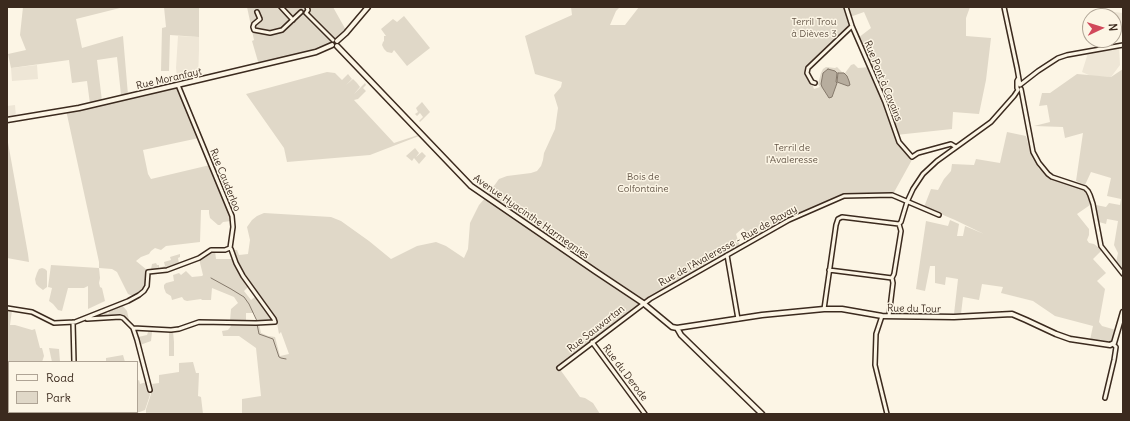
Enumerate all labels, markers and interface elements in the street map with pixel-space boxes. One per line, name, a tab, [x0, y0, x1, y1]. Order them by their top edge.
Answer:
north arrow	[1082, 8, 1122, 48]
park label: Terril Trou à Dièves 3	[791, 16, 837, 40]
text: N	[1106, 23, 1120, 32]
street label: Rue Pont à Cavains	[861, 39, 905, 123]
street label: Rue Moranfayt	[135, 66, 203, 92]
park label: Terril de l'Avaleresse	[766, 142, 818, 166]
street label: Rue Cauderloo	[207, 147, 243, 213]
park label: Bois de Colfontaine	[617, 171, 669, 194]
street label: Avenue Hyacinthe Harmegnies	[471, 172, 591, 262]
street label: Rue de l'Avaleresse - Rue de Bavay	[657, 203, 799, 289]
street label: Rue Sauwartan	[565, 303, 627, 355]
street label: Rue du Tour	[887, 303, 941, 315]
street label: Rue du Derode	[600, 343, 650, 403]
legend	[8, 361, 138, 413]
text: Road	[46, 370, 74, 385]
text: Park	[46, 390, 71, 405]

